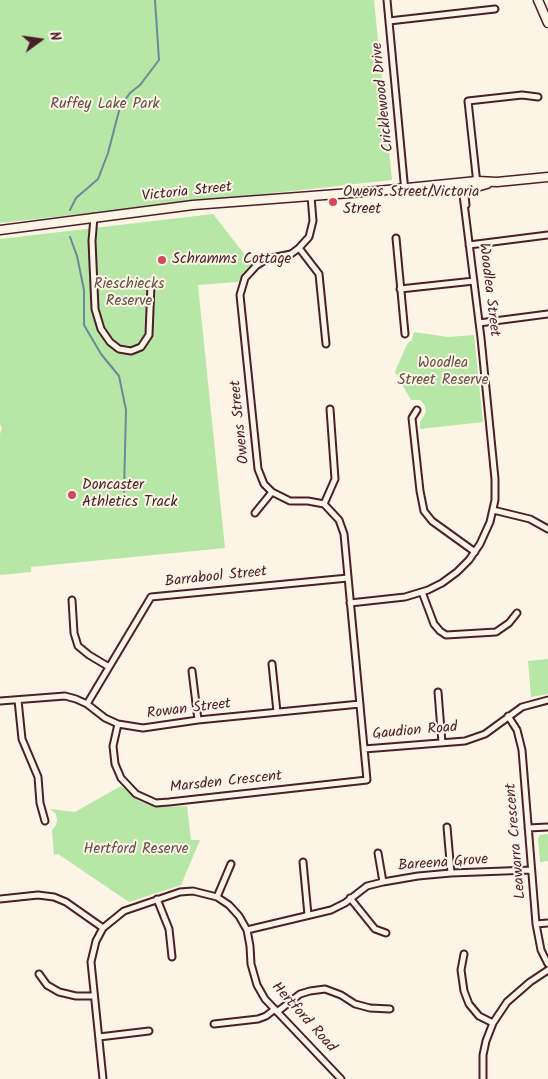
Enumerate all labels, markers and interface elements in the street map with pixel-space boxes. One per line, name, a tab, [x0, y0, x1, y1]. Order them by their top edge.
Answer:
north arrow	[15, 15, 65, 65]
text: N	[43, 29, 66, 43]
street label: Cricklewood Drive	[369, 41, 399, 153]
park label: Ruffey Lake Park	[50, 96, 160, 114]
street label: Victoria Street	[141, 179, 233, 207]
place label: Owens Street/Victoria Street	[343, 184, 479, 219]
marker: Owens Street/Victoria Street	[327, 196, 339, 208]
street label: Woodlea Street	[473, 242, 503, 338]
place label: Schramms Cottage	[172, 251, 291, 269]
marker: Schramms Cottage	[156, 254, 168, 266]
park label: Rieschiecks Reserve	[94, 276, 164, 311]
park label: Woodlea Street Reserve	[398, 355, 488, 390]
street label: Owens Street	[228, 379, 254, 465]
place label: Doncaster Athletics Track	[82, 477, 178, 512]
marker: Doncaster Athletics Track	[66, 489, 78, 501]
street label: Barrabool Street	[164, 564, 268, 592]
street label: Rowan Street	[146, 696, 232, 724]
street label: Gaudion Road	[372, 719, 458, 745]
street label: Marsden Crescent	[169, 768, 283, 798]
street label: Leawarra Crescent	[503, 782, 531, 900]
park label: Hertford Reserve	[83, 841, 189, 859]
street label: Bareena Grove	[397, 852, 489, 876]
street label: Hertford Road	[267, 979, 339, 1057]

